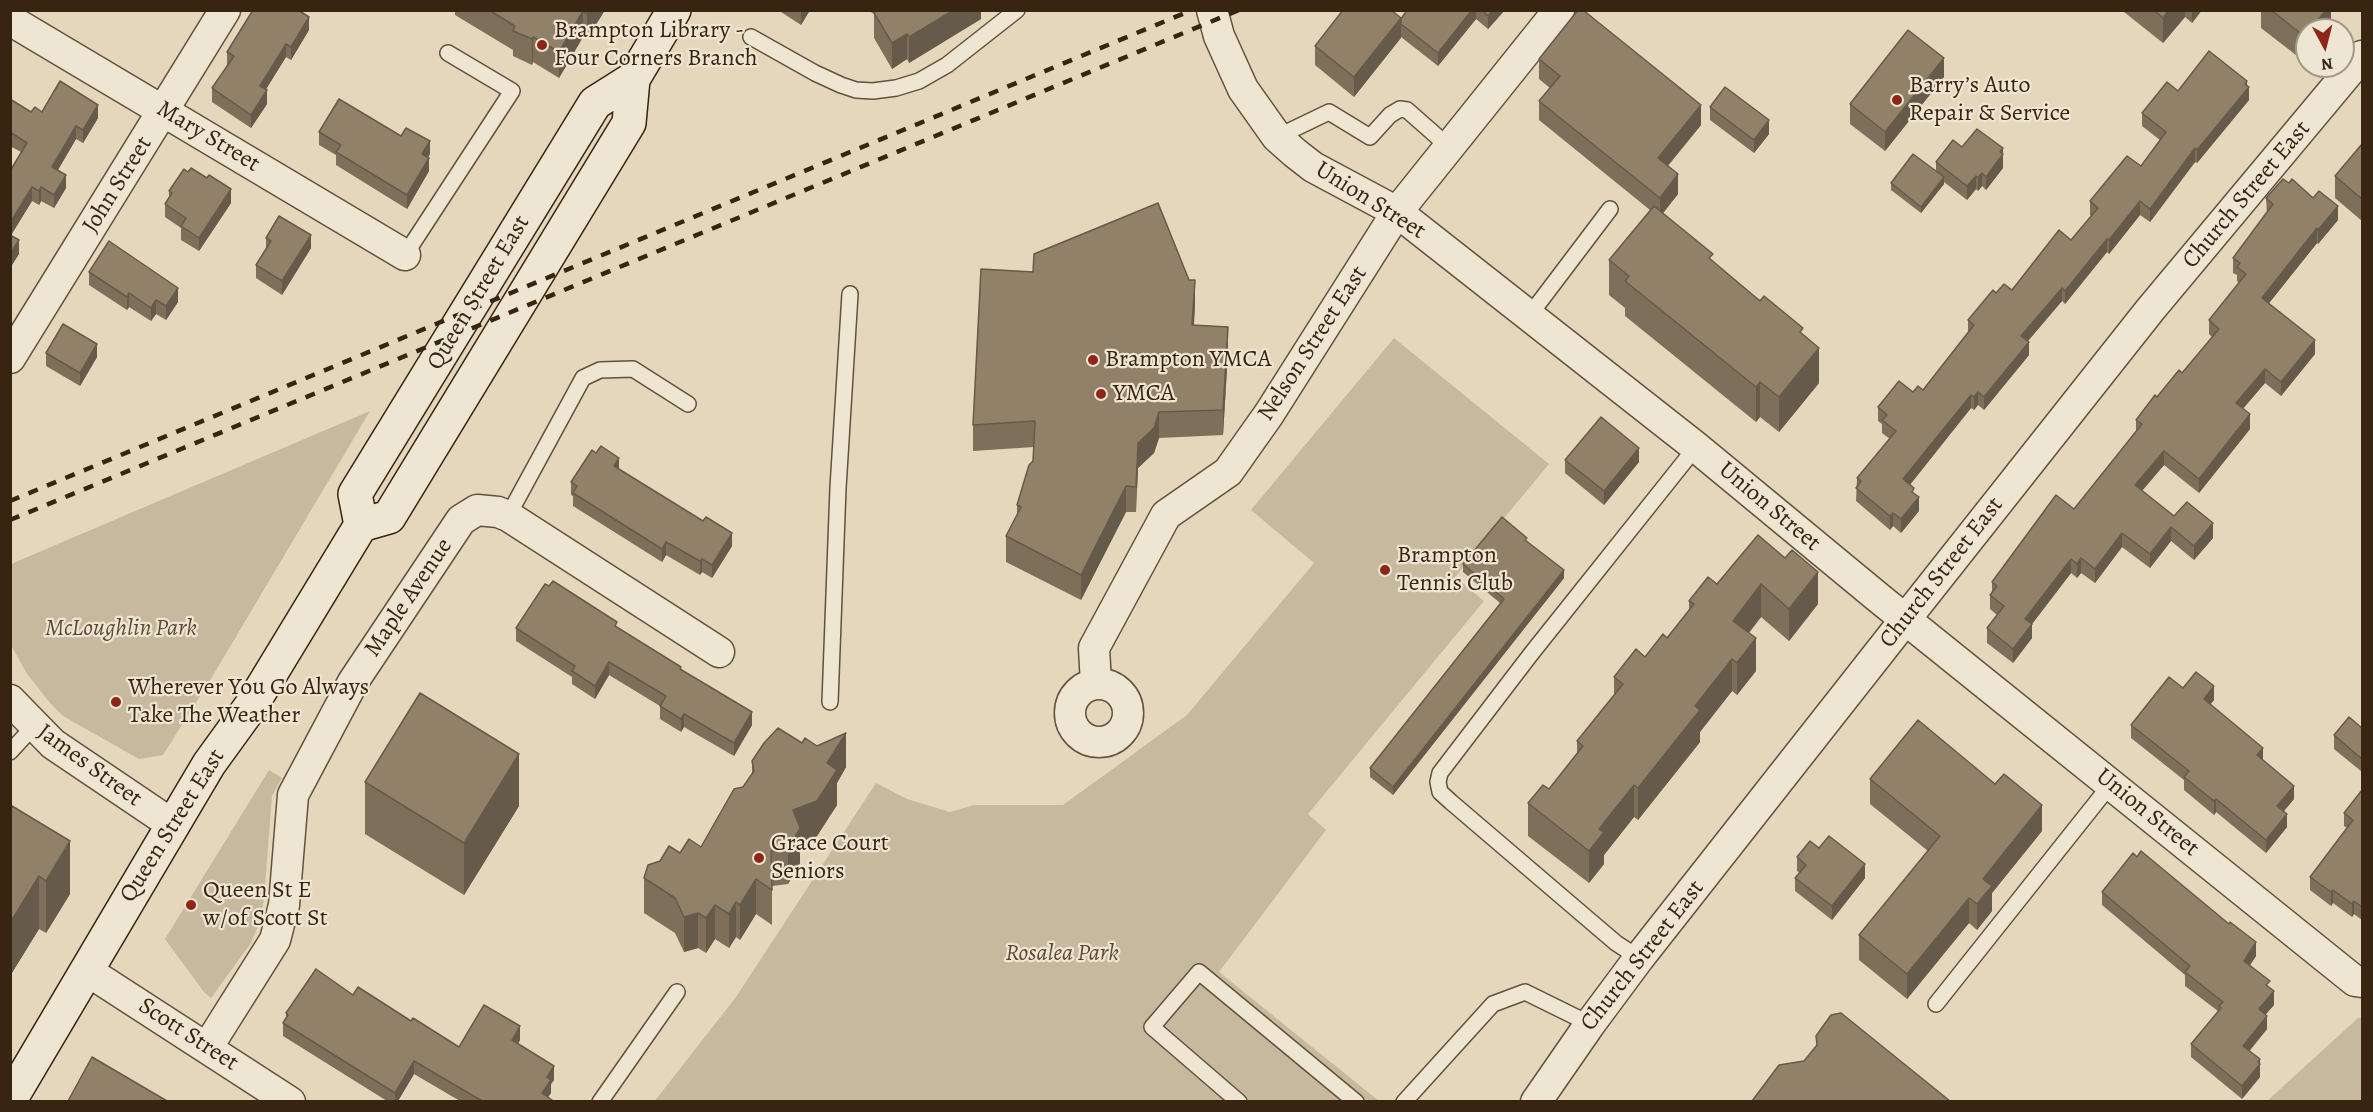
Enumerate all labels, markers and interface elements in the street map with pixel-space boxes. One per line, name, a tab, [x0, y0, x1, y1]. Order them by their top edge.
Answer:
place label: Brampton Library - Four Corners Branch	[554, 17, 758, 73]
north arrow	[2295, 18, 2355, 78]
marker: Brampton Library - Four Corners Branch	[535, 38, 549, 52]
text: N	[2320, 52, 2334, 76]
place label: Barry’s Auto Repair & Service	[1909, 72, 2070, 128]
marker: Barry’s Auto Repair & Service	[1890, 93, 1904, 107]
street label: Mary Street	[151, 95, 265, 179]
street label: Church Street East	[2177, 115, 2317, 275]
street label: John Street	[77, 131, 159, 239]
street label: Union Street	[1310, 156, 1430, 246]
street label: Queen Street East	[422, 210, 536, 376]
street label: Nelson Street East	[1252, 261, 1374, 427]
place label: Brampton YMCA	[1105, 346, 1271, 374]
marker: Brampton YMCA	[1086, 353, 1100, 367]
place label: YMCA	[1113, 380, 1175, 408]
marker: YMCA	[1094, 387, 1108, 401]
street label: Union Street	[1712, 456, 1826, 558]
street label: Church Street East	[1874, 492, 2010, 654]
street label: Maple Avenue	[359, 533, 459, 663]
place label: Brampton Tennis Club	[1397, 542, 1513, 598]
marker: Brampton Tennis Club	[1378, 563, 1392, 577]
park label: McLoughlin Park	[45, 615, 197, 643]
place label: Wherever You Go Always Take The Weather	[128, 674, 369, 730]
marker: Wherever You Go Always Take The Weather	[109, 695, 123, 709]
street label: James Street	[31, 718, 147, 814]
street label: Queen Street East	[114, 744, 232, 908]
street label: Union Street	[2089, 763, 2205, 863]
place label: Grace Court Seniors	[771, 830, 889, 886]
marker: Grace Court Seniors	[752, 851, 766, 865]
street label: Church Street East	[1575, 875, 1711, 1037]
place label: Queen St E w/of Scott St	[203, 877, 328, 933]
marker: Queen St E w/of Scott St	[184, 898, 198, 912]
park label: Rosalea Park	[1005, 940, 1119, 968]
street label: Scott Street	[133, 992, 243, 1078]

